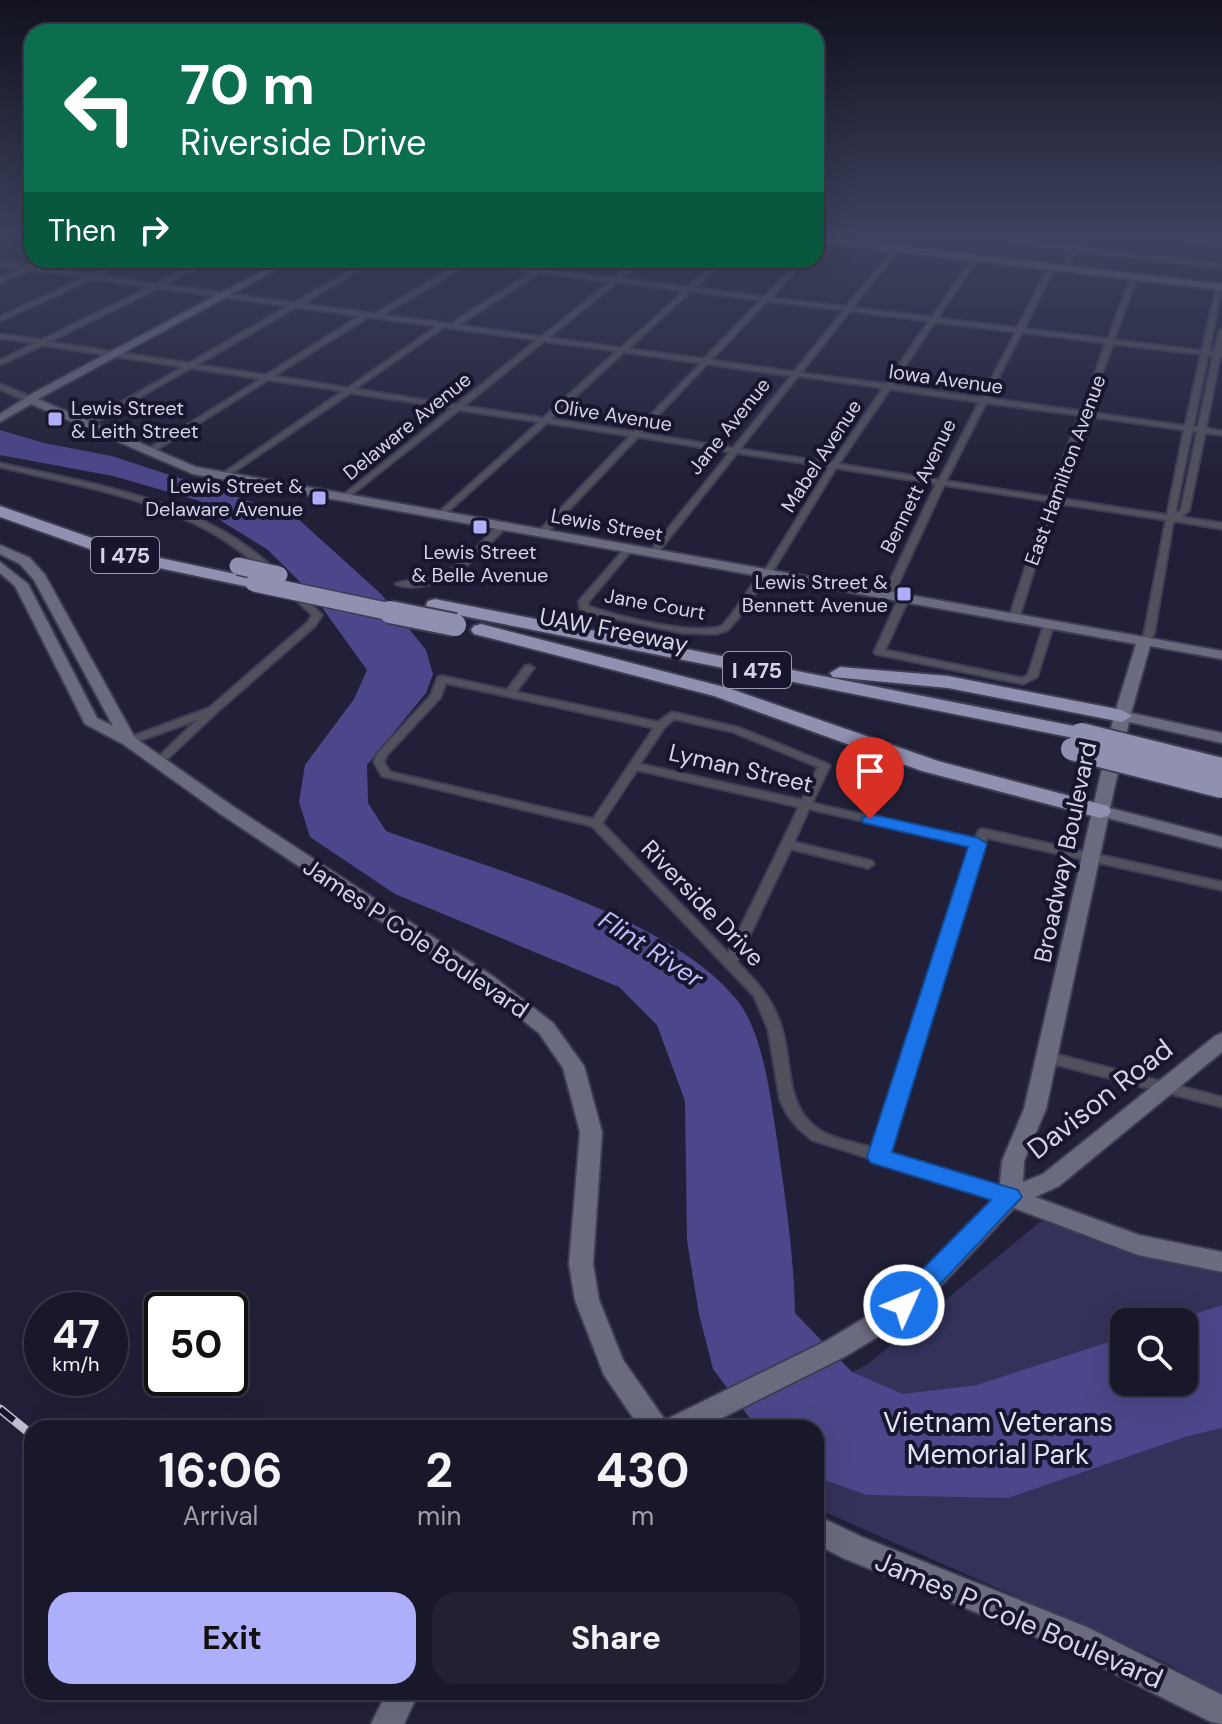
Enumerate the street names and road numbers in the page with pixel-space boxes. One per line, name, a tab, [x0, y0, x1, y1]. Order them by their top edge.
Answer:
street label: Iowa Avenue	[887, 358, 1005, 400]
street label: Delaware Avenue	[338, 366, 476, 486]
street label: East Hamilton Avenue	[1018, 371, 1112, 569]
street label: Jane Avenue	[682, 372, 776, 480]
street label: Olive Avenue	[552, 393, 674, 437]
street label: Mabel Avenue	[775, 395, 867, 517]
street label: Bennett Avenue	[874, 415, 962, 557]
street label: Lewis Street	[549, 502, 665, 548]
road number: I 475	[91, 537, 159, 573]
street label: Jane Court	[603, 582, 708, 626]
street label: UAW Freeway	[537, 600, 691, 660]
road number: I 475	[723, 652, 791, 688]
street label: Lyman Street	[666, 736, 816, 800]
street label: Broadway Boulevard	[1026, 739, 1104, 965]
street label: Riverside Drive	[635, 833, 771, 973]
street label: James P Cole Boulevard	[297, 851, 535, 1025]
street label: Davison Road	[1020, 1031, 1180, 1167]
street label: James P Cole Boulevard	[869, 1543, 1169, 1697]

